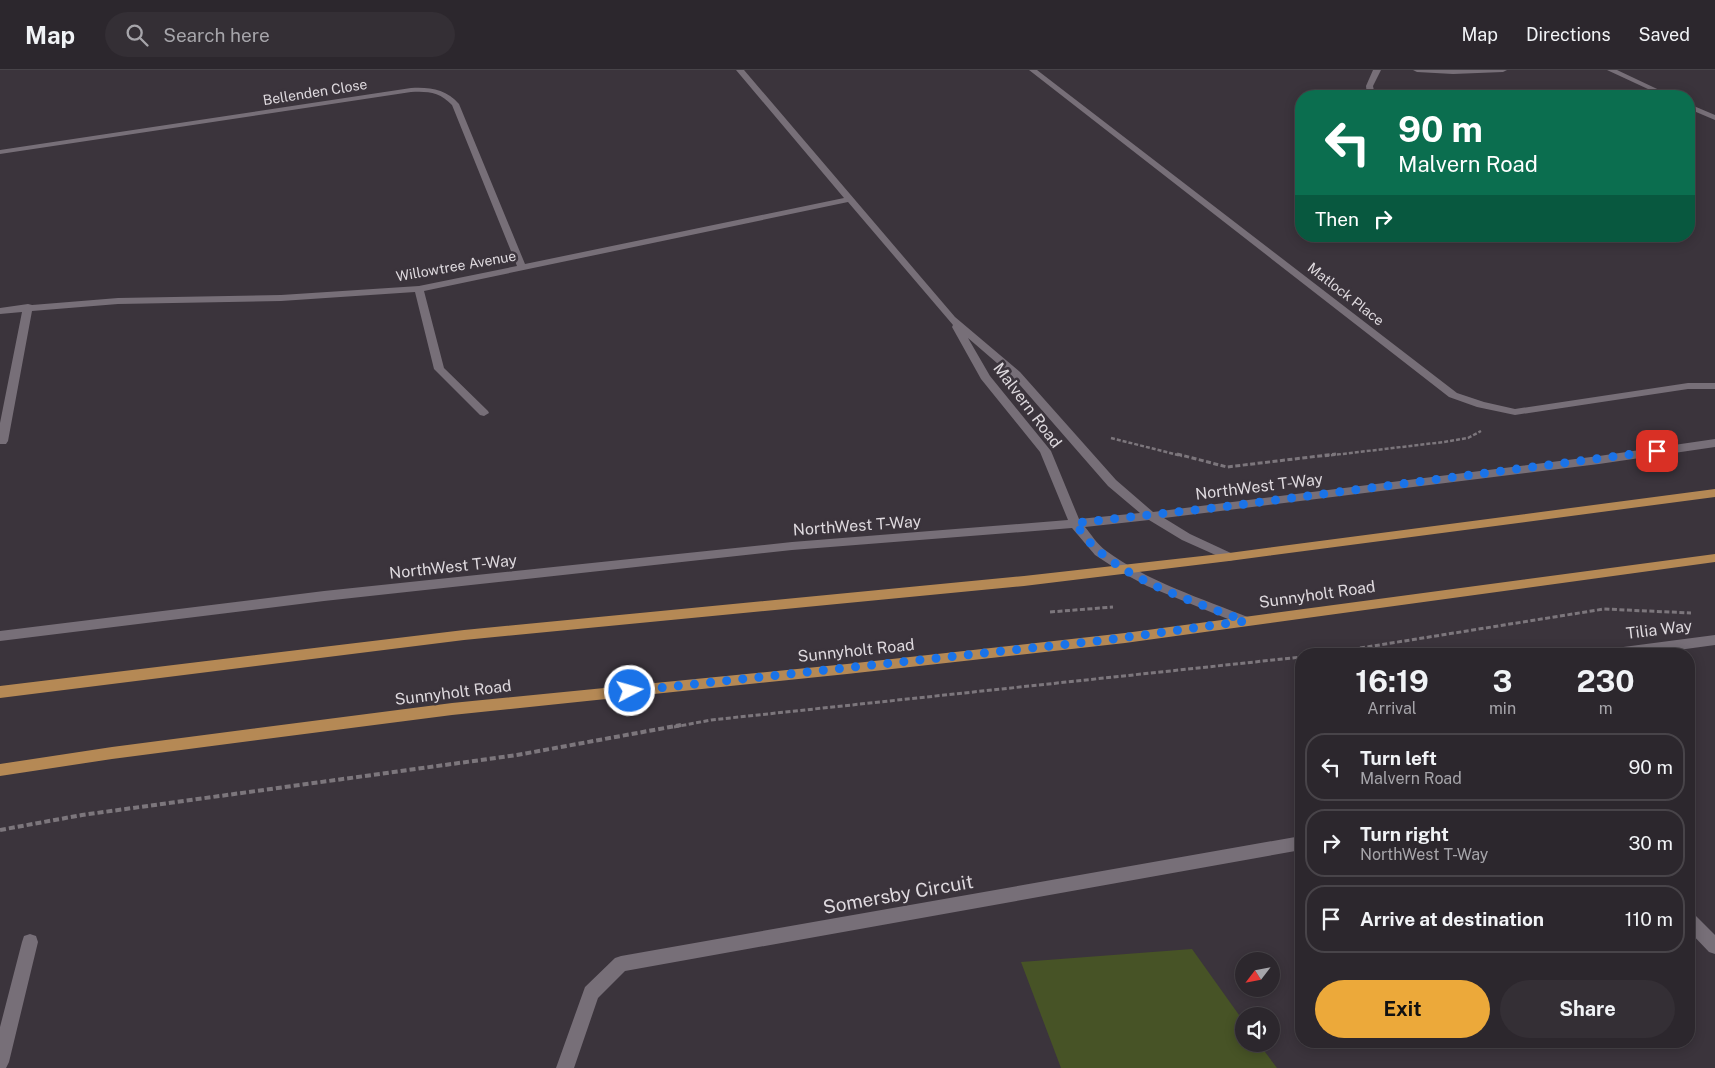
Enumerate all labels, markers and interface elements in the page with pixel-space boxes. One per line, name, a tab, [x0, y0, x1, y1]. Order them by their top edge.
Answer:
search box	[105, 12, 455, 57]
text: Map	[25, 21, 75, 49]
icon: search	[123, 21, 151, 49]
text: Search here	[163, 24, 270, 46]
text: Map	[1461, 24, 1498, 45]
text: Directions	[1526, 24, 1611, 45]
text: Saved	[1639, 24, 1690, 45]
street label: Bellenden Close	[262, 76, 368, 108]
text: 90 m	[1398, 109, 1483, 150]
icon: left	[1315, 110, 1380, 175]
text: Malvern Road	[1398, 151, 1538, 177]
icon: right	[1369, 205, 1397, 233]
text: Then	[1315, 208, 1359, 230]
street label: Willowtree Avenue	[395, 248, 517, 284]
street label: Matlock Place	[1305, 259, 1387, 329]
street label: Malvern Road	[989, 359, 1066, 452]
pin	[1636, 430, 1678, 472]
icon: arrive	[1643, 437, 1671, 465]
street label: NorthWest T-Way	[1194, 469, 1324, 504]
street label: NorthWest T-Way	[792, 512, 922, 539]
street label: NorthWest T-Way	[388, 550, 518, 583]
street label: Sunnyholt Road	[1258, 577, 1377, 612]
street label: Tilia Way	[1625, 616, 1694, 643]
street label: Sunnyholt Road	[797, 635, 915, 666]
text: 16:19	[1355, 663, 1429, 699]
text: 3	[1493, 663, 1513, 699]
text: 230	[1576, 663, 1635, 699]
position arrow	[603, 664, 655, 716]
street label: Sunnyholt Road	[394, 676, 512, 709]
text: Arrival	[1367, 699, 1417, 718]
text: min	[1489, 699, 1516, 718]
text: m	[1599, 699, 1612, 718]
text: Turn left	[1360, 747, 1437, 769]
icon: left	[1317, 753, 1345, 781]
text: 90 m	[1629, 756, 1673, 778]
text: Malvern Road	[1360, 769, 1462, 788]
text: Turn right	[1360, 823, 1449, 845]
icon: right	[1317, 829, 1345, 857]
text: 30 m	[1628, 832, 1673, 854]
text: NorthWest T-Way	[1360, 845, 1488, 864]
street label: Somersby Circuit	[821, 870, 975, 918]
icon: arrive	[1317, 905, 1345, 933]
text: Arrive at destination	[1360, 908, 1544, 930]
text: 110 m	[1625, 908, 1673, 930]
north arrow	[1235, 952, 1280, 998]
map controls	[1235, 952, 1280, 1052]
button: Exit	[1315, 980, 1490, 1038]
button: Share	[1500, 980, 1675, 1038]
button: sound	[1235, 1007, 1280, 1052]

